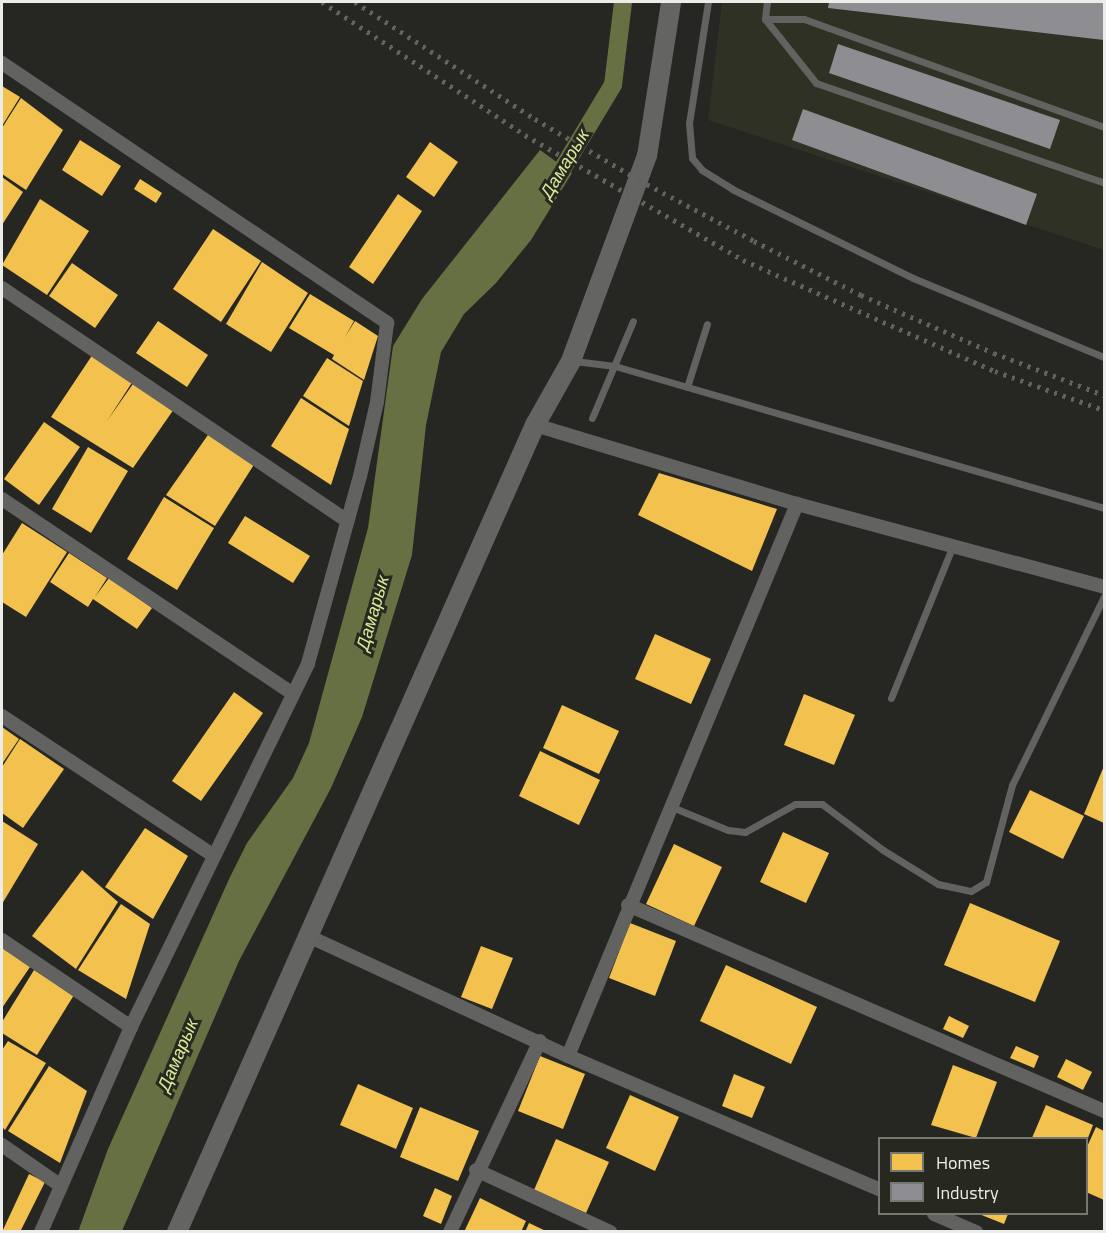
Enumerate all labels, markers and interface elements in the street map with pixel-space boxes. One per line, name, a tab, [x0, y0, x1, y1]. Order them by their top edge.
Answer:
water label: Дамарык	[536, 126, 594, 202]
water label: Дамарык	[352, 573, 394, 653]
water label: Дамарык	[153, 1015, 203, 1095]
legend	[878, 1137, 1088, 1215]
text: Homes	[936, 1149, 990, 1176]
text: Industry	[936, 1179, 999, 1206]

